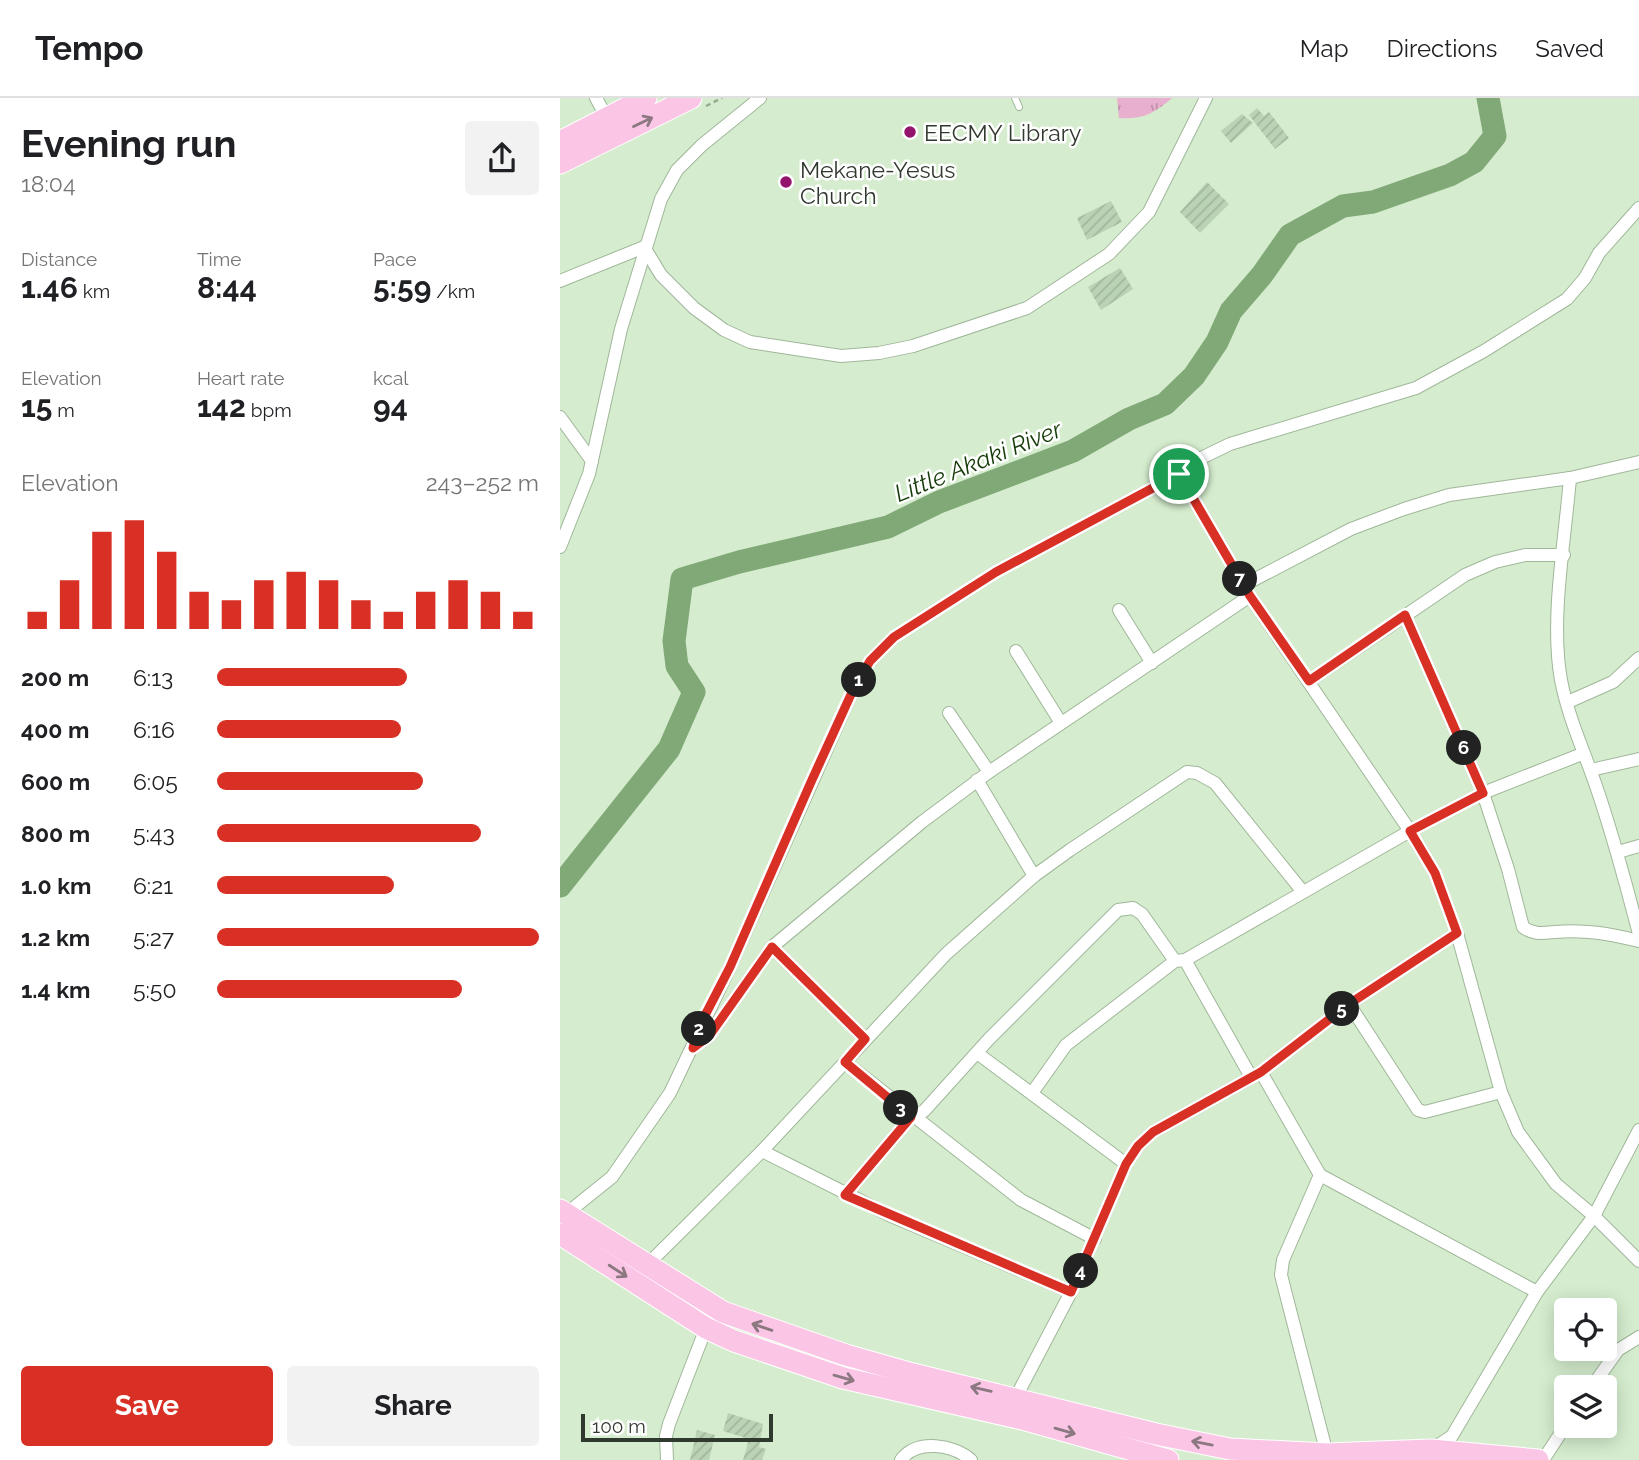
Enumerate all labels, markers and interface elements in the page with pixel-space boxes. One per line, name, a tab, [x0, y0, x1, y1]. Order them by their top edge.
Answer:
text: Tempo	[35, 29, 144, 68]
text: Map	[1300, 34, 1349, 63]
text: Directions	[1387, 34, 1497, 63]
text: Saved	[1535, 34, 1604, 63]
one-way arrow	[632, 114, 653, 128]
place label: EECMY Library	[924, 119, 1081, 146]
text: Evening run	[21, 121, 236, 166]
button: share	[465, 121, 539, 195]
marker: EECMY Library	[902, 124, 918, 140]
place label: Mekane-Yesus Church	[800, 156, 955, 209]
text: 18:04	[21, 170, 75, 197]
marker: Mekane-Yesus Church	[778, 174, 794, 190]
text: Distance	[21, 248, 97, 270]
text: Time	[197, 248, 241, 270]
text: Pace	[373, 248, 417, 270]
text: 1.46	[21, 270, 78, 305]
text: 8:44	[197, 270, 257, 305]
text: 5:59	[373, 270, 431, 305]
text: km	[78, 280, 110, 302]
text: /km	[431, 280, 475, 302]
text: Elevation	[21, 367, 102, 389]
text: Heart rate	[197, 367, 285, 389]
text: kcal	[373, 367, 409, 389]
text: 15	[21, 389, 52, 424]
text: 142	[197, 389, 246, 424]
text: 94	[373, 389, 408, 424]
text: m	[52, 399, 75, 421]
text: bpm	[246, 399, 292, 421]
water label: Little Akaki River	[890, 414, 1067, 508]
pin	[1149, 444, 1209, 504]
icon: arrive	[1160, 455, 1198, 493]
text: Elevation	[21, 469, 119, 496]
text: 243–252 m	[426, 469, 539, 496]
pin: 7	[1222, 561, 1258, 596]
text: 7	[1234, 567, 1245, 589]
pin: 1	[842, 662, 876, 698]
text: 200 m	[21, 664, 89, 691]
text: 6:13	[133, 664, 173, 691]
text: 1	[854, 668, 863, 690]
text: 400 m	[21, 716, 89, 743]
text: 6:16	[133, 716, 175, 743]
pin: 6	[1446, 730, 1482, 766]
text: 6	[1458, 736, 1469, 758]
text: 600 m	[21, 768, 90, 795]
text: 6:05	[133, 768, 178, 795]
text: 800 m	[21, 820, 90, 847]
text: 5:43	[133, 820, 175, 847]
text: 1.0 km	[21, 872, 91, 899]
text: 6:21	[133, 872, 173, 899]
text: 1.2 km	[21, 924, 90, 951]
text: 5:27	[133, 924, 174, 951]
text: 1.4 km	[21, 976, 90, 1003]
text: 5:50	[133, 976, 176, 1003]
pin: 5	[1324, 992, 1360, 1026]
text: 5	[1336, 997, 1347, 1019]
pin: 2	[682, 1012, 716, 1046]
text: 2	[693, 1017, 704, 1039]
pin: 3	[884, 1090, 918, 1126]
text: 3	[895, 1096, 906, 1118]
pin: 4	[1064, 1254, 1098, 1288]
text: 4	[1075, 1259, 1086, 1281]
one-way arrow	[607, 1265, 627, 1279]
map controls	[1554, 1298, 1617, 1438]
button: locate	[1554, 1298, 1617, 1361]
one-way arrow	[752, 1320, 774, 1332]
button: Save	[21, 1366, 273, 1446]
button: Share	[287, 1366, 539, 1446]
one-way arrow	[833, 1372, 855, 1385]
button: layers	[1554, 1375, 1617, 1438]
one-way arrow	[970, 1382, 993, 1395]
scale bar	[581, 1411, 774, 1443]
text: 100 m	[592, 1415, 646, 1437]
one-way arrow	[1054, 1426, 1076, 1439]
one-way arrow	[1191, 1436, 1214, 1449]

